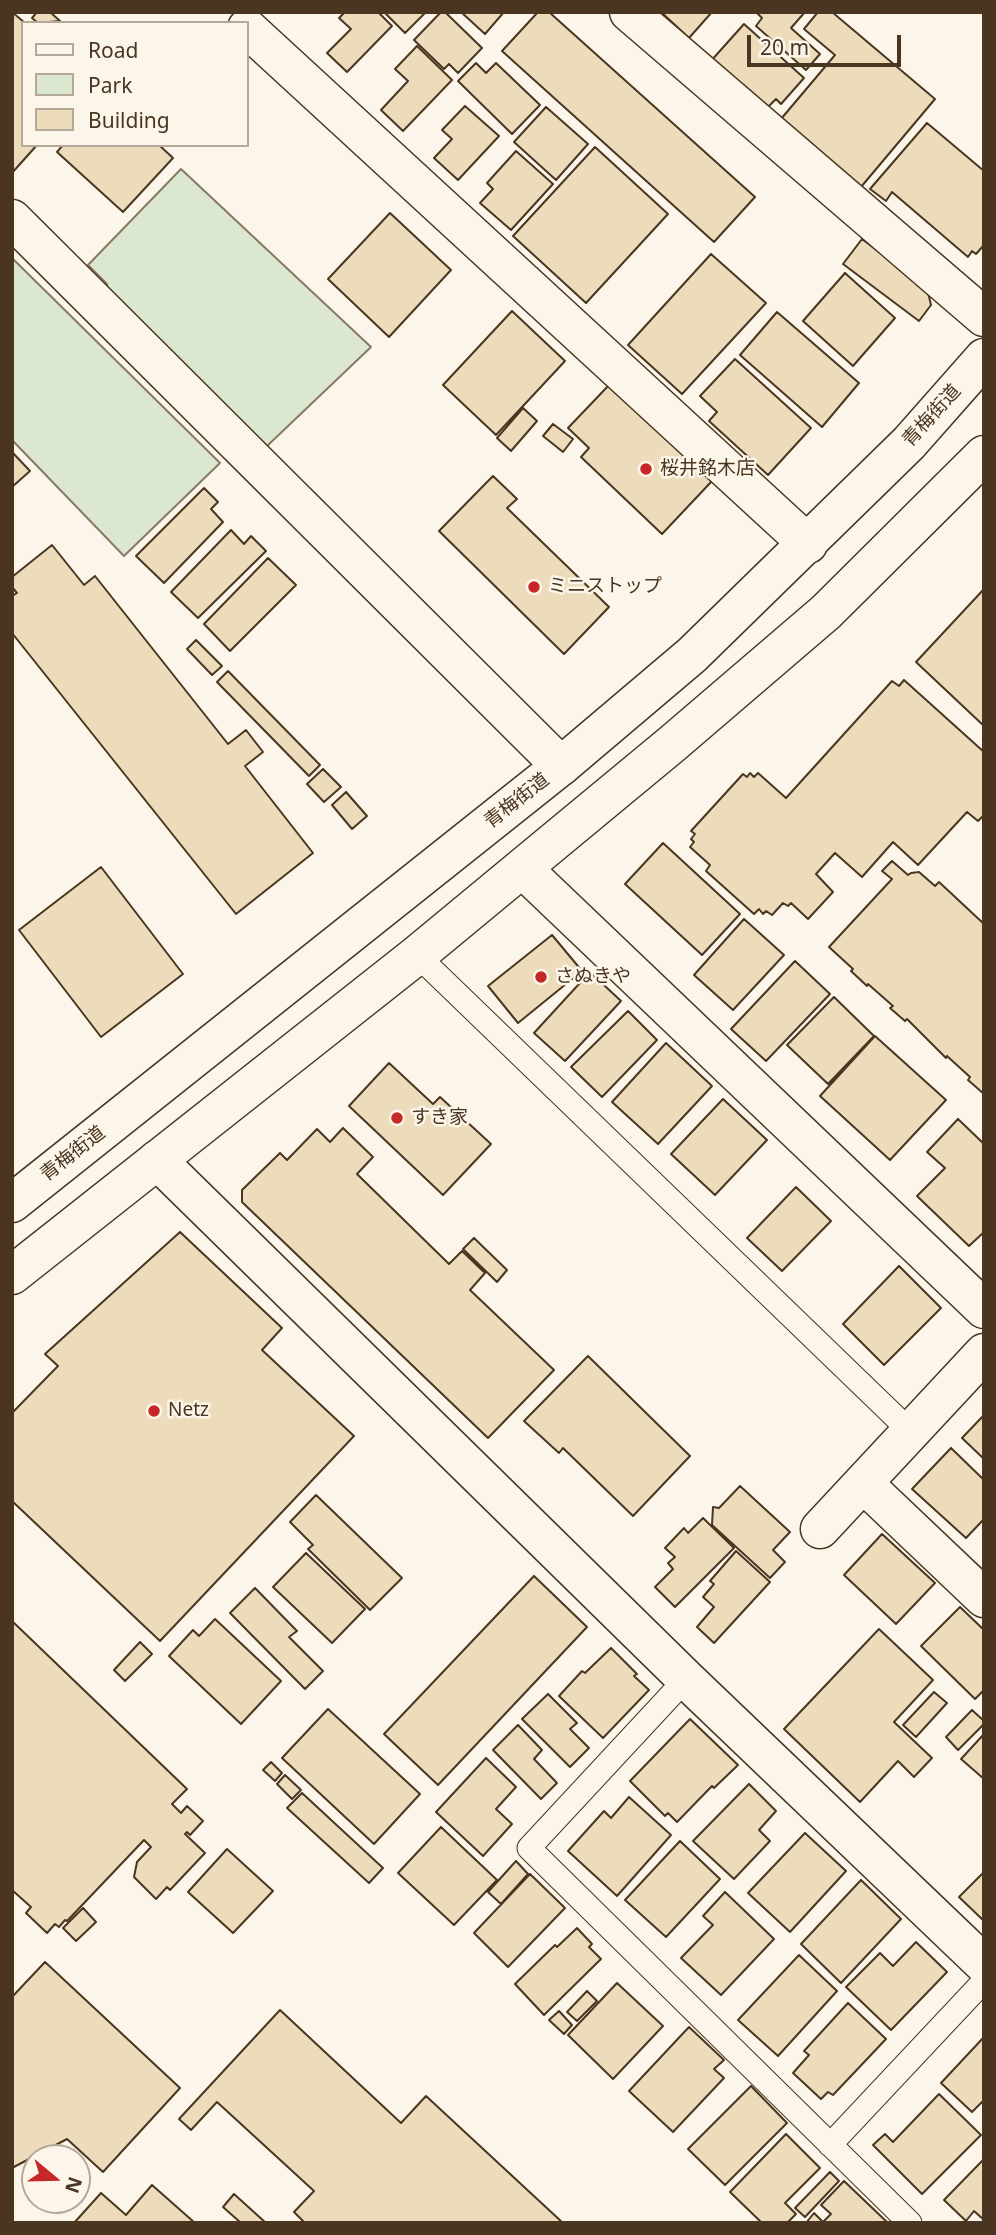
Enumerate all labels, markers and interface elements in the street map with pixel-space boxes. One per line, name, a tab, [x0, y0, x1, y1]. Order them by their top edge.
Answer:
legend	[21, 21, 248, 147]
scale bar	[751, 21, 905, 65]
text: 20 m	[760, 33, 809, 61]
text: Road	[88, 36, 138, 64]
text: Park	[88, 71, 132, 99]
text: Building	[88, 106, 170, 134]
street label: 青梅街道	[898, 380, 966, 452]
place label: 桜井銘木店	[660, 458, 755, 480]
marker: 桜井銘木店	[638, 461, 654, 477]
place label: ミニストップ	[548, 576, 662, 598]
marker: ミニストップ	[526, 579, 542, 595]
street label: 青梅街道	[480, 769, 554, 833]
place label: さぬきや	[555, 966, 631, 988]
marker: さぬきや	[533, 969, 549, 985]
place label: すき家	[411, 1107, 468, 1129]
marker: すき家	[389, 1110, 405, 1126]
street label: 青梅街道	[36, 1122, 110, 1186]
place label: Netz	[168, 1400, 209, 1422]
marker: Netz	[146, 1403, 162, 1419]
north arrow	[21, 2144, 91, 2214]
text: N	[59, 2174, 89, 2197]

